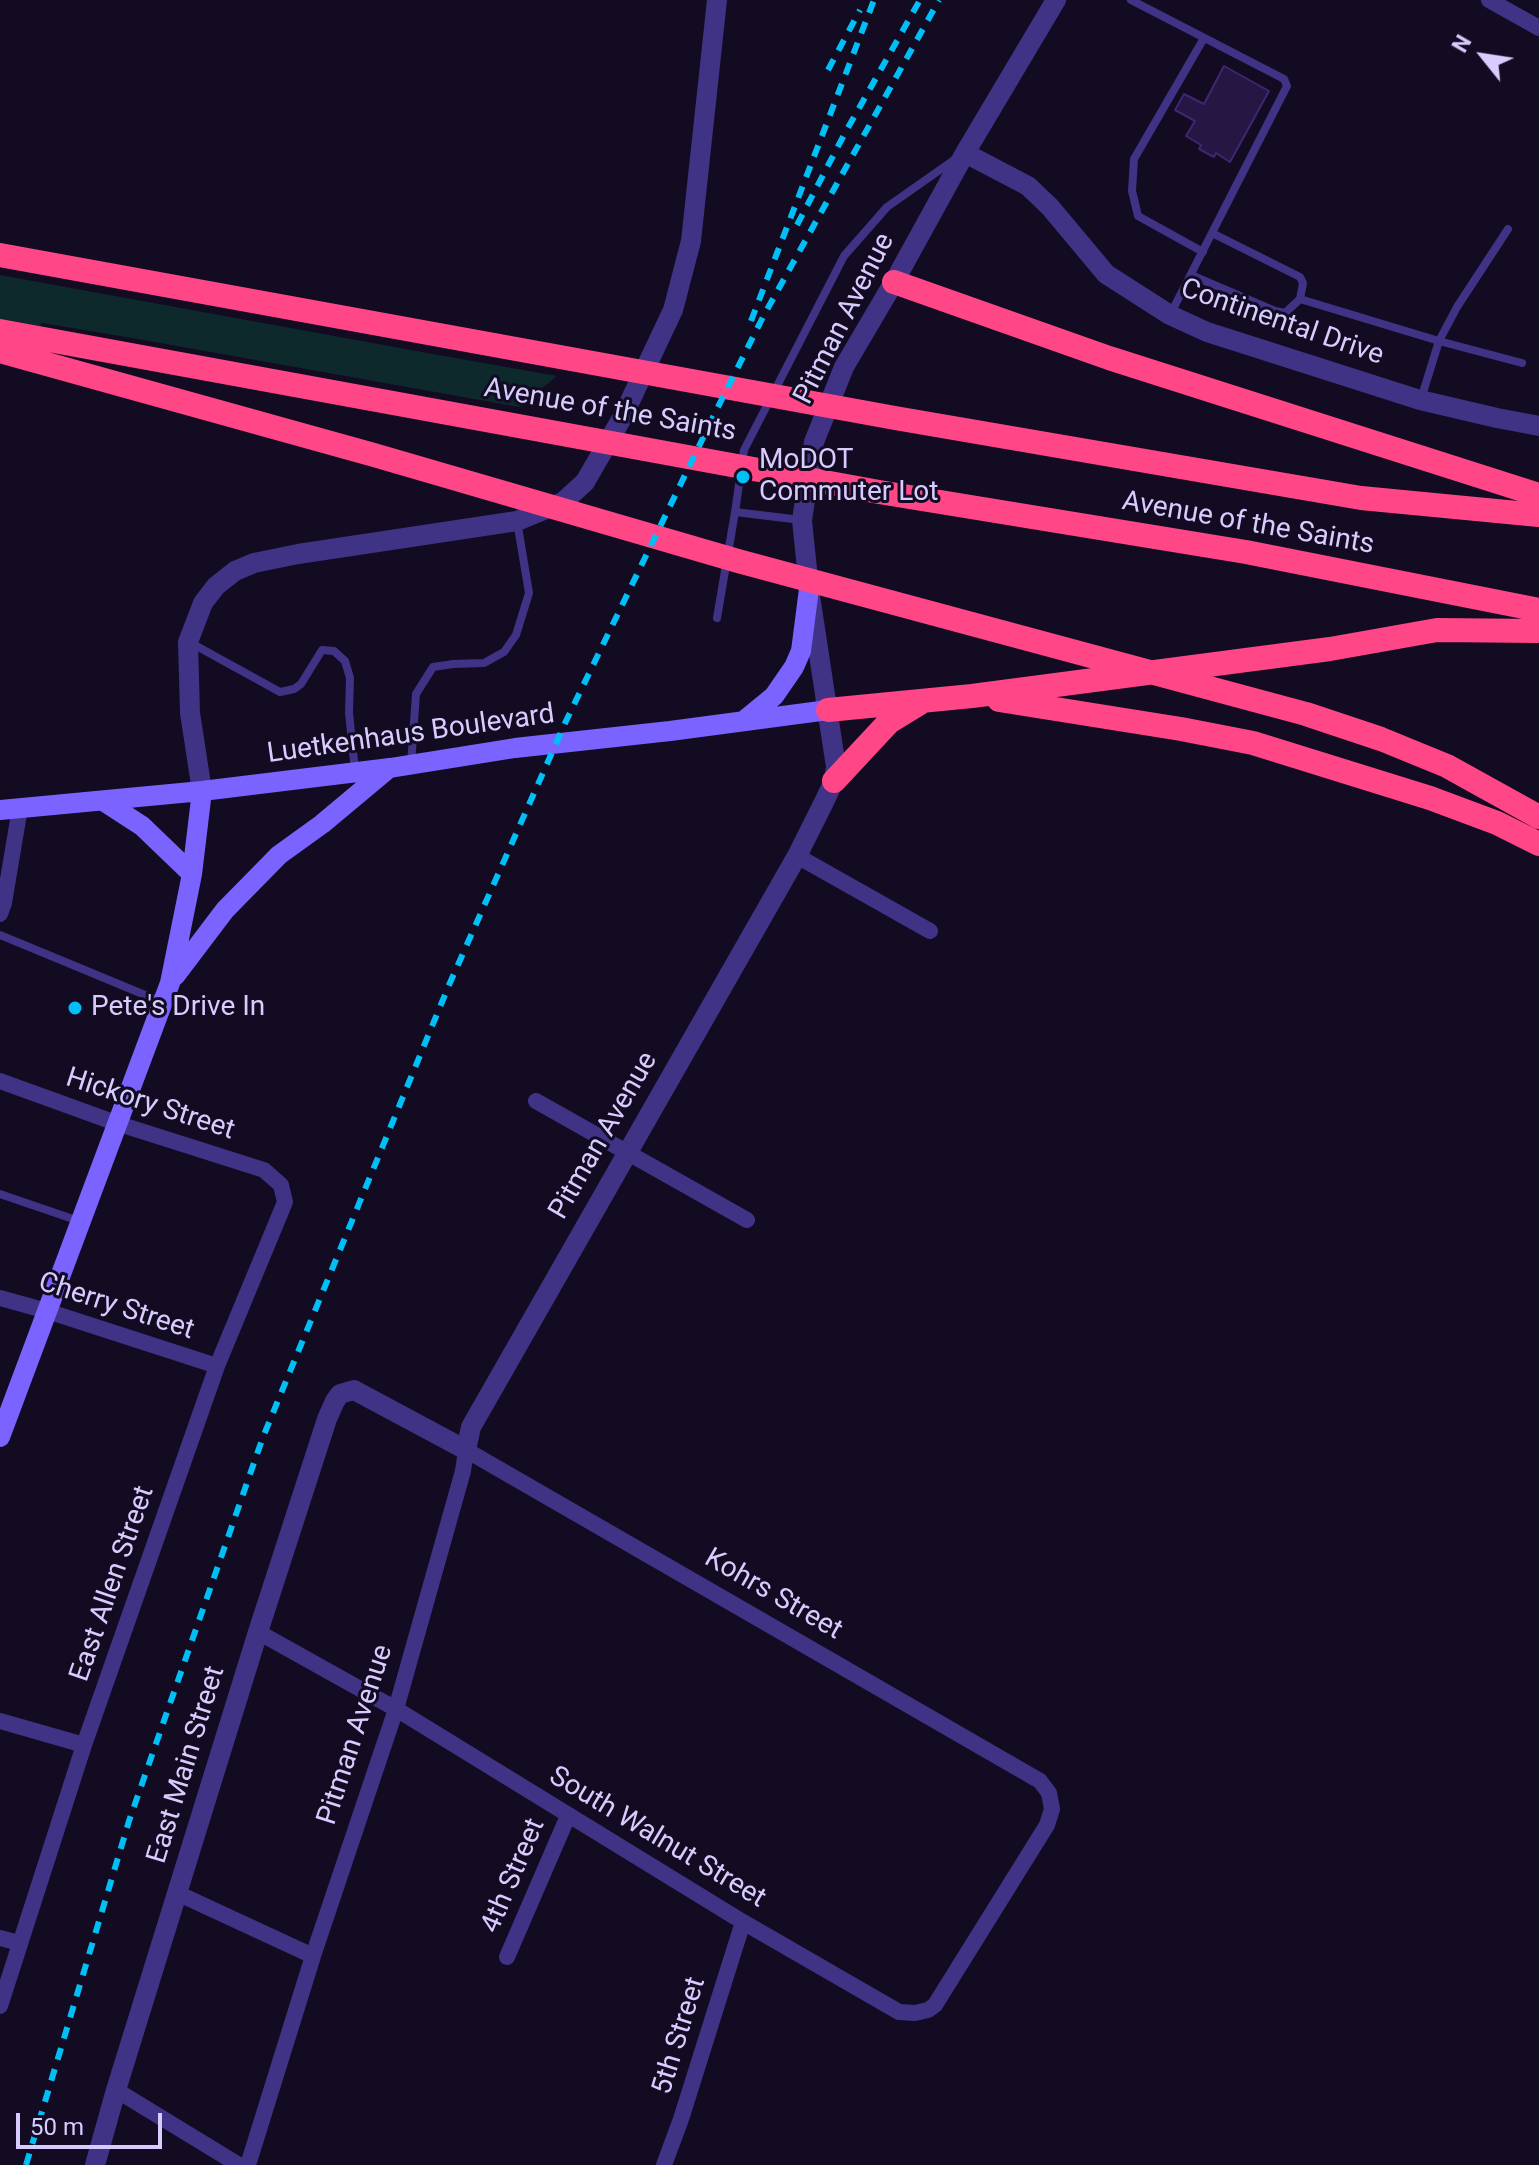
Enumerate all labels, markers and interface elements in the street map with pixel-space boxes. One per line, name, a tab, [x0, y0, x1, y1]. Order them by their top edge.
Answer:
north arrow	[1443, 16, 1523, 96]
text: N	[1447, 31, 1476, 57]
street label: Pitman Avenue	[787, 228, 903, 410]
street label: Continental Drive	[1176, 273, 1388, 373]
street label: Avenue of the Saints	[481, 372, 739, 450]
place label: MoDOT Commuter Lot	[759, 444, 938, 510]
marker: MoDOT Commuter Lot	[734, 468, 752, 486]
street label: Avenue of the Saints	[1119, 485, 1377, 563]
street label: Luetkenhaus Boulevard	[265, 698, 557, 772]
place label: Pete's Drive In	[91, 991, 265, 1025]
marker: Pete's Drive In	[66, 999, 84, 1017]
street label: Pitman Avenue	[543, 1046, 665, 1226]
street label: Hickory Street	[61, 1062, 239, 1148]
street label: Cherry Street	[34, 1266, 198, 1348]
street label: East Allen Street	[64, 1482, 162, 1686]
street label: Kohrs Street	[698, 1542, 848, 1648]
street label: Pitman Avenue	[311, 1641, 401, 1829]
street label: East Main Street	[141, 1662, 233, 1868]
street label: South Walnut Street	[543, 1760, 771, 1916]
street label: 4th Street	[475, 1814, 553, 1938]
street label: 5th Street	[646, 1973, 714, 2099]
scale bar	[20, 2097, 166, 2147]
text: 50 m	[30, 2113, 84, 2141]

